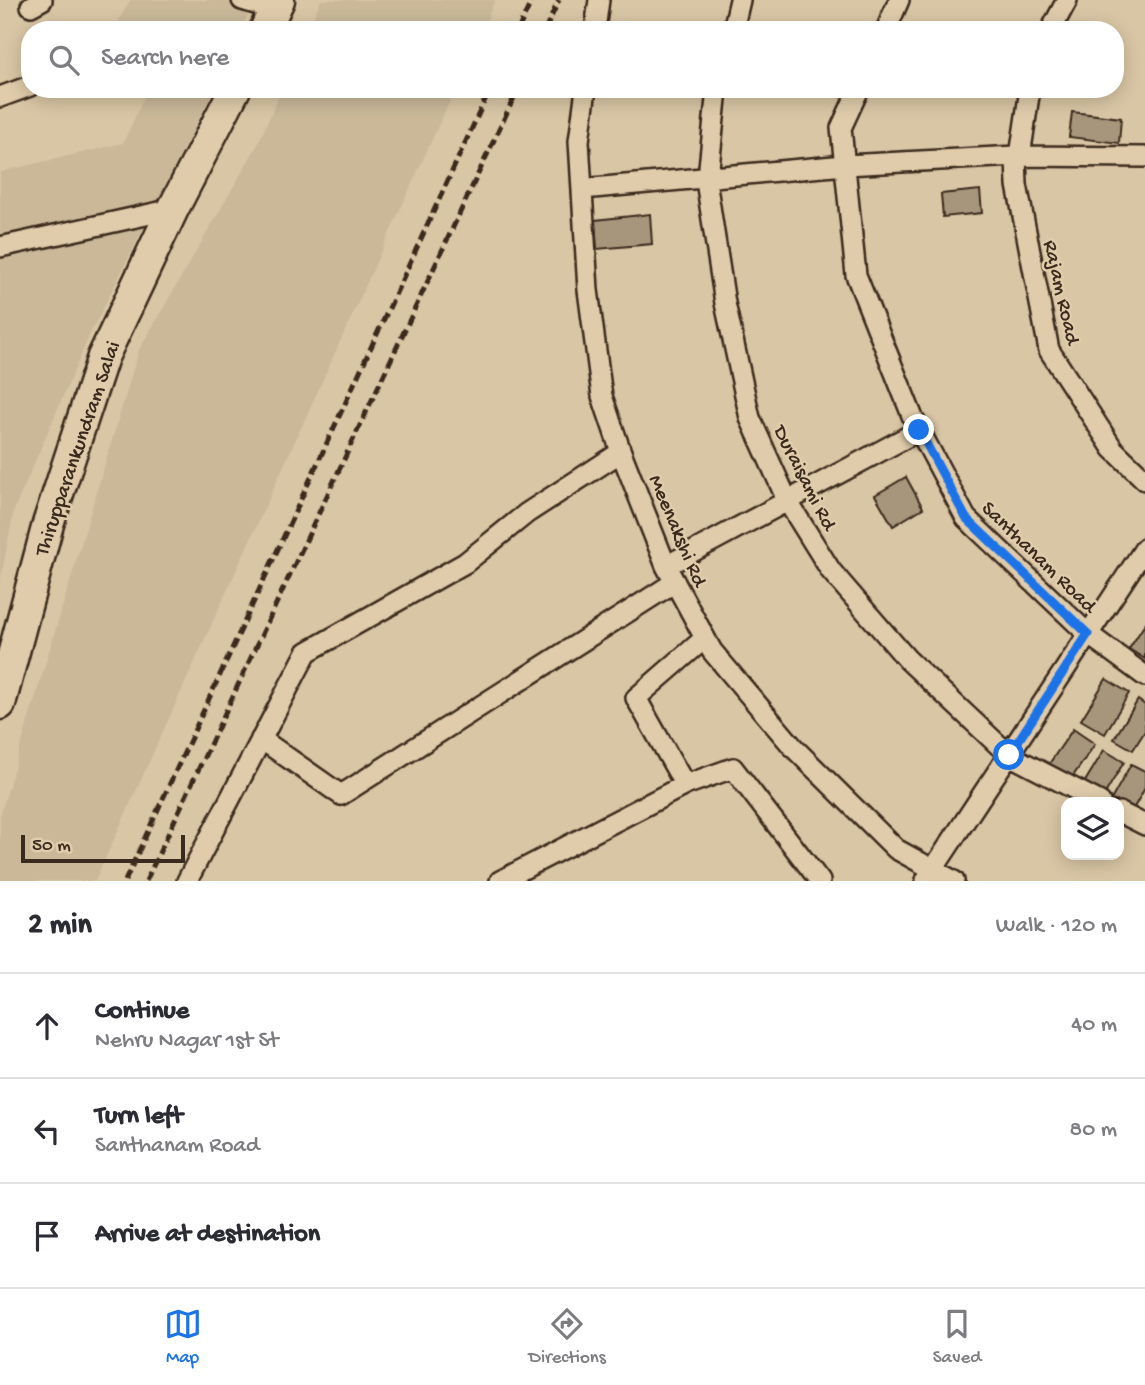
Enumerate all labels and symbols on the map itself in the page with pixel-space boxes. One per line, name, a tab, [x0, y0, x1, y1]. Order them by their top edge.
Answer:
street label: Rajam Road	[1035, 238, 1084, 349]
street label: Thirupparankundram Salai	[30, 339, 128, 561]
route end	[903, 414, 934, 445]
street label: Duraisami Rd	[765, 420, 841, 537]
street label: Meenakshi Rd	[641, 472, 711, 593]
street label: Santhanam Road	[975, 497, 1102, 621]
route start	[993, 739, 1024, 770]
scale bar	[21, 832, 186, 864]

